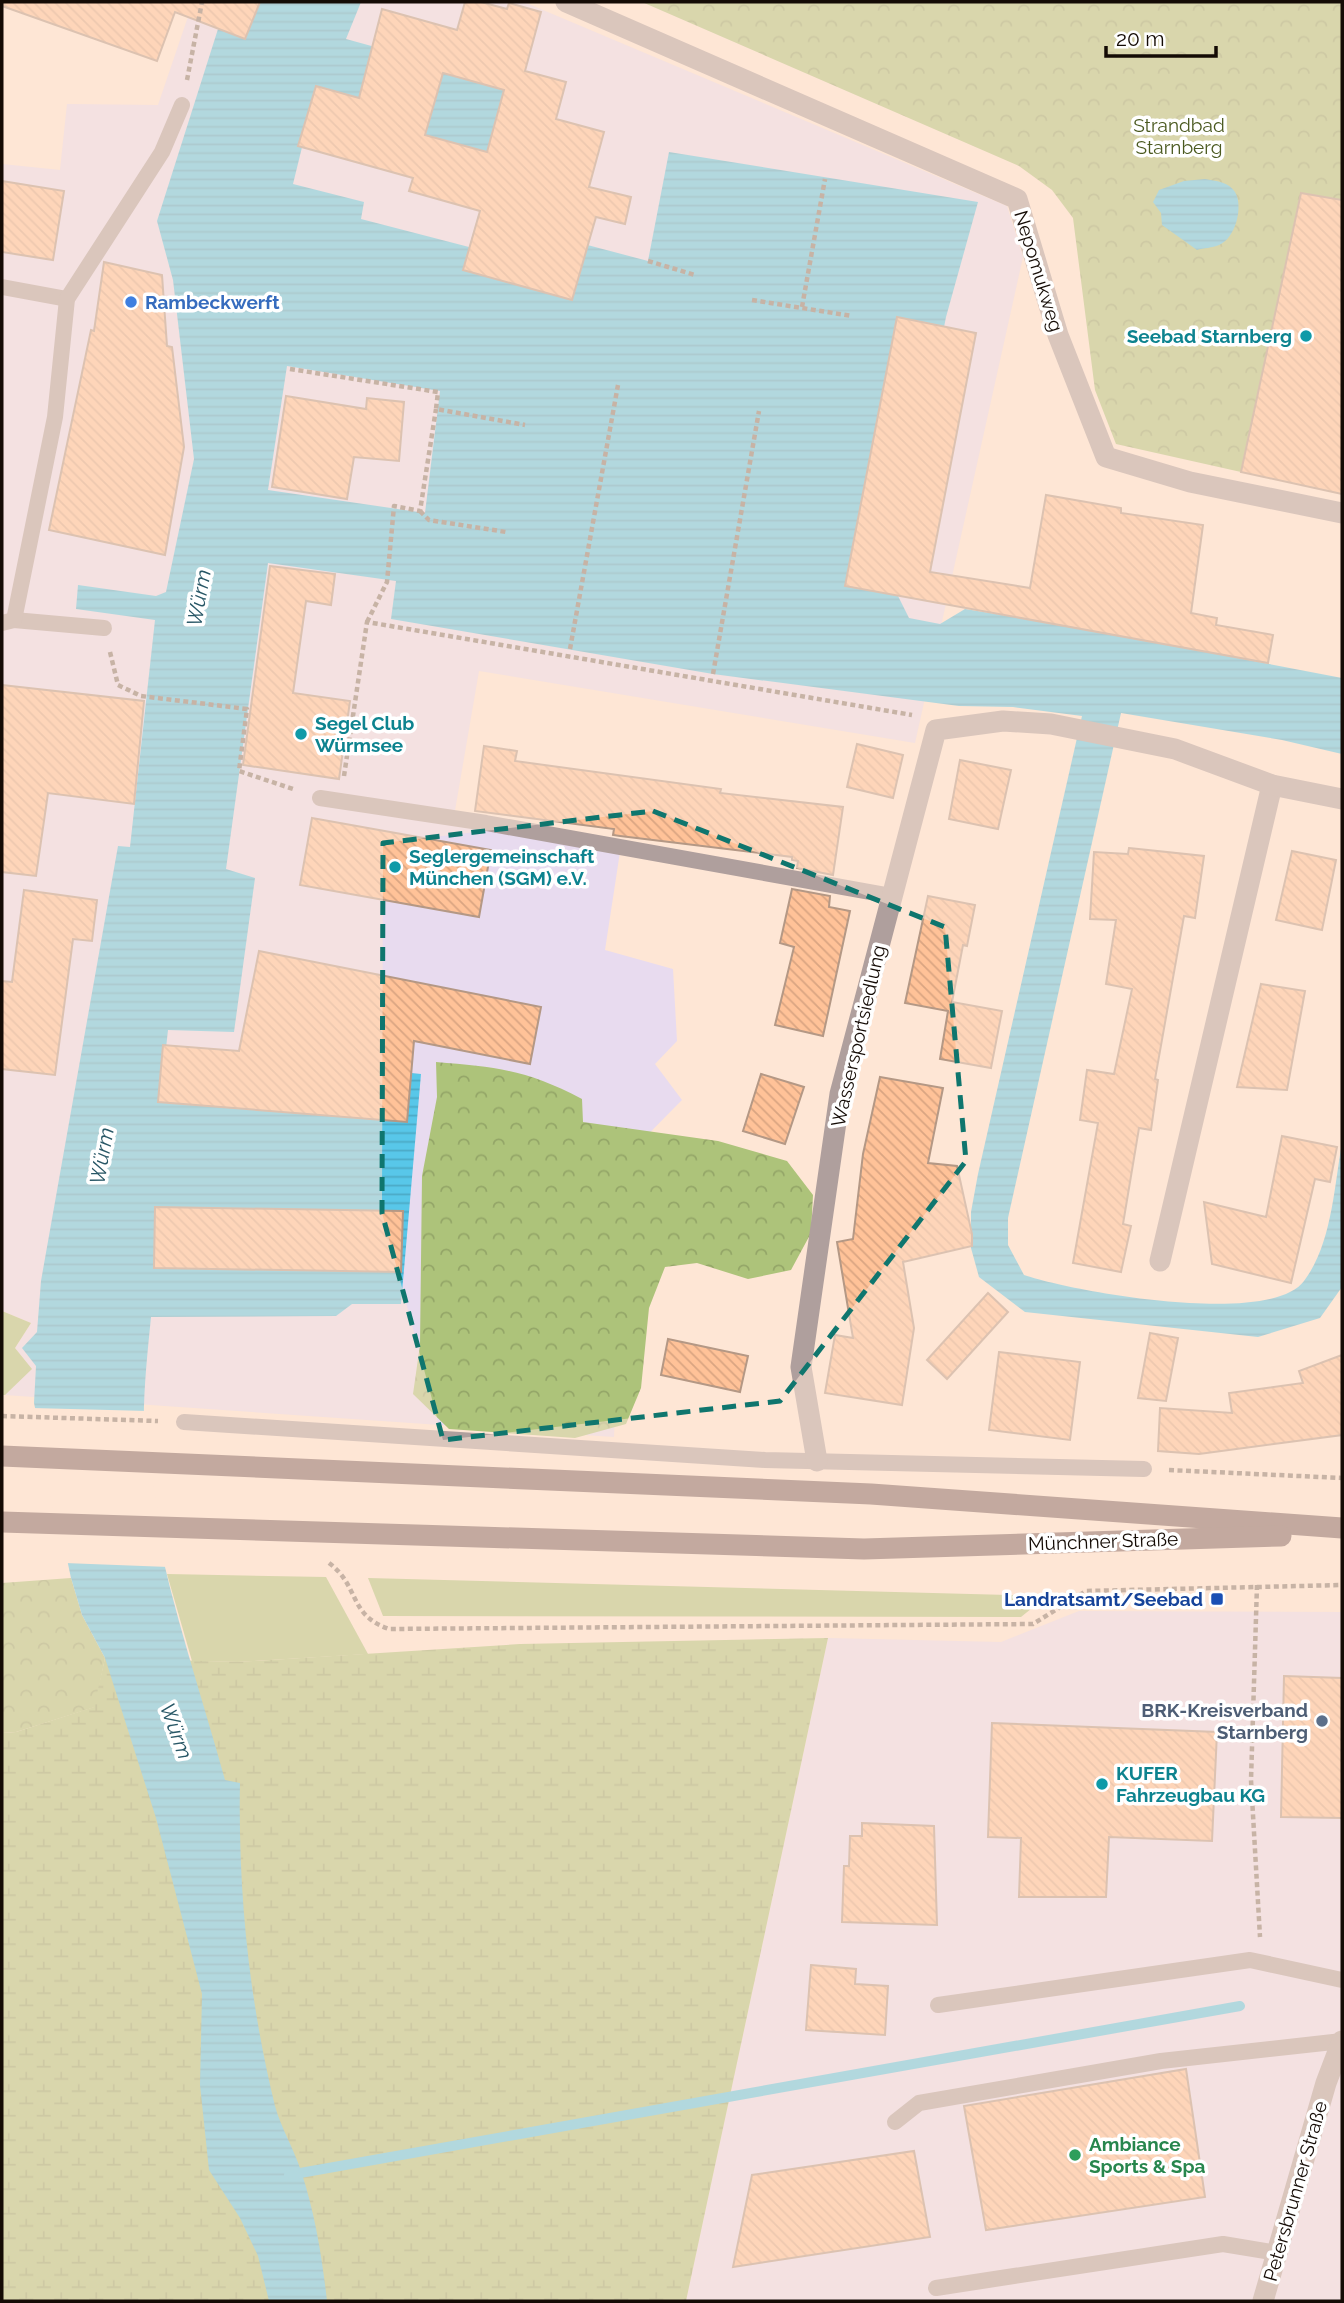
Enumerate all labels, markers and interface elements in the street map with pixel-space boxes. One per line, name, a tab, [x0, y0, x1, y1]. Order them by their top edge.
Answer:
scale bar	[1106, 14, 1216, 58]
text: 20 m	[1116, 26, 1164, 51]
park label: Strandbad Starnberg	[1133, 114, 1225, 158]
street label: Nepomukweg	[1010, 208, 1068, 334]
place label: Rambeckwerft	[145, 291, 280, 313]
marker: Rambeckwerft	[123, 294, 139, 310]
place label: Seebad Starnberg	[1127, 325, 1292, 347]
marker: Seebad Starnberg	[1298, 328, 1314, 344]
water label: Würm	[181, 567, 216, 628]
place label: Segel Club Würmsee	[315, 712, 414, 756]
marker: Segel Club Würmsee	[293, 726, 309, 742]
place label: Seglergemeinschaft München (SGM) e.V.	[409, 845, 595, 889]
marker: Seglergemeinschaft München (SGM) e.V.	[387, 859, 403, 875]
street label: Wassersportsiedlung	[826, 943, 890, 1129]
water label: Würm	[84, 1125, 119, 1186]
street label: Münchner Straße	[1028, 1527, 1178, 1555]
place label: Landratsamt/Seebad	[1004, 1588, 1203, 1610]
marker: Landratsamt/Seebad	[1209, 1591, 1225, 1607]
water label: Würm	[155, 1699, 198, 1762]
place label: BRK-Kreisverband Starnberg	[1141, 1699, 1308, 1743]
marker: BRK-Kreisverband Starnberg	[1314, 1713, 1330, 1729]
place label: KUFER Fahrzeugbau KG	[1116, 1762, 1265, 1806]
marker: KUFER Fahrzeugbau KG	[1094, 1776, 1110, 1792]
street label: Petersbrunner Straße	[1259, 2098, 1331, 2284]
place label: Ambiance Sports & Spa	[1089, 2133, 1205, 2177]
marker: Ambiance Sports & Spa	[1067, 2147, 1083, 2163]

